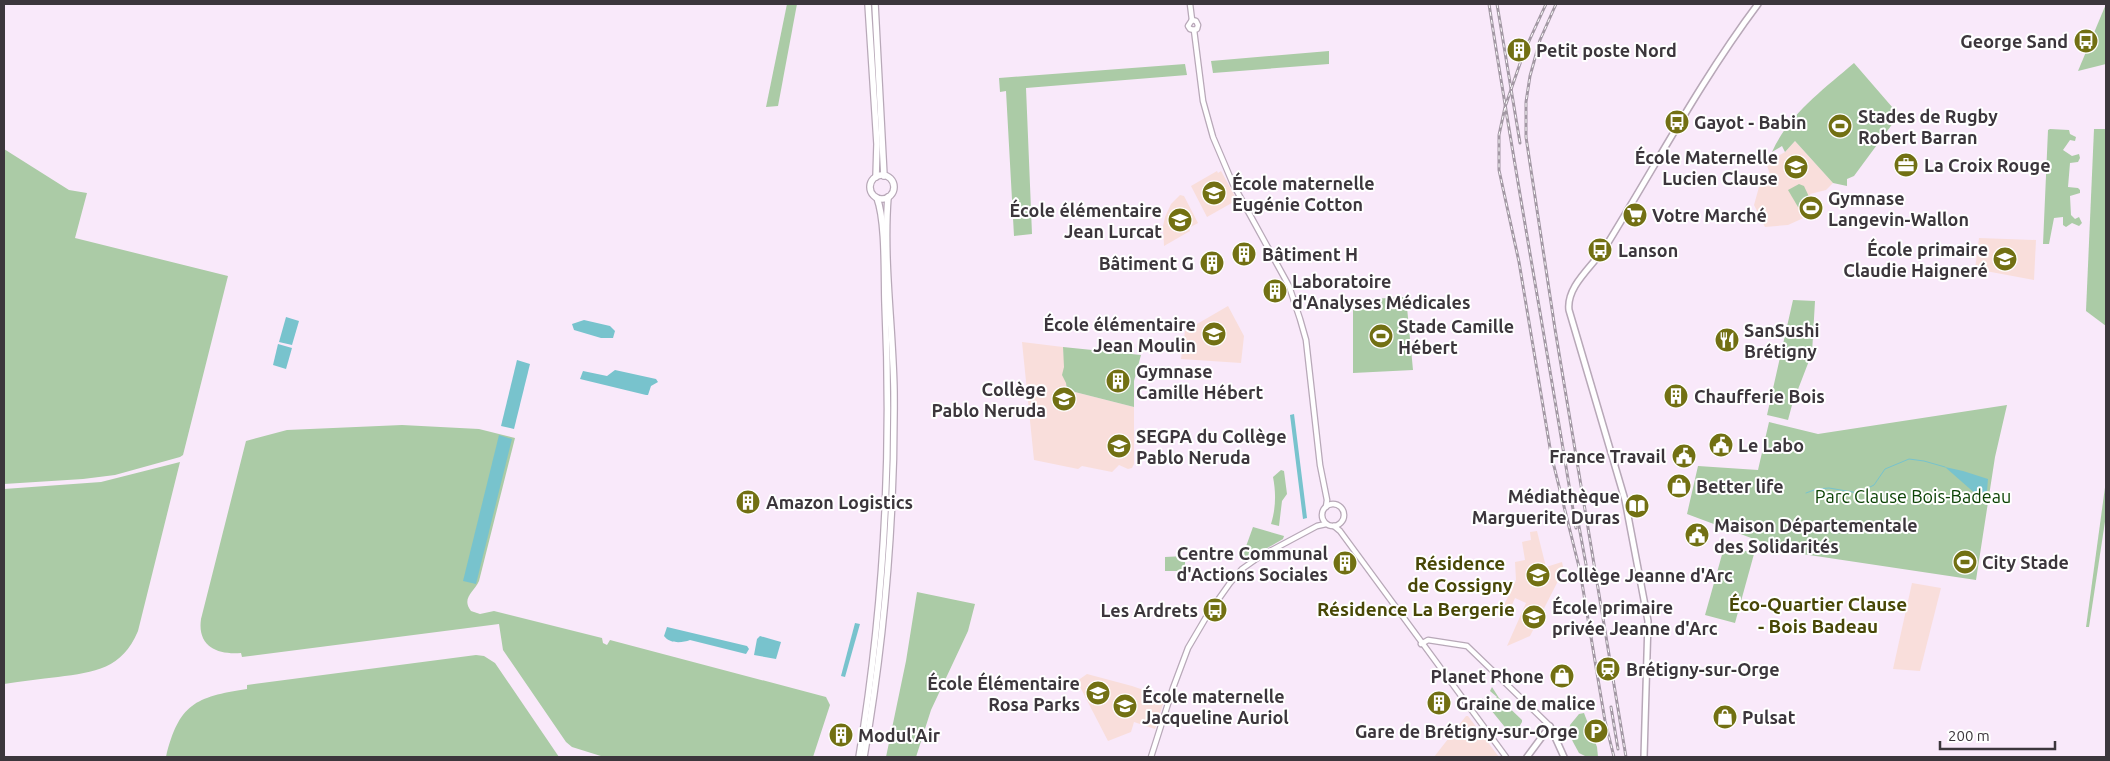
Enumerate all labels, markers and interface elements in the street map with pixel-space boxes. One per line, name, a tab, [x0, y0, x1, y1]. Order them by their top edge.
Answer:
bus stop icon: George Sand	[2073, 28, 2099, 54]
place label: George Sand	[1960, 31, 2068, 51]
building icon: Petit poste Nord	[1506, 37, 1532, 63]
place label: Petit poste Nord	[1536, 40, 1677, 60]
place label: Stades de Rugby Robert Barran	[1858, 106, 1998, 147]
bus stop icon: Gayot - Babin	[1664, 109, 1690, 135]
place label: Gayot - Babin	[1694, 112, 1806, 132]
sports icon: Stades de Rugby Robert Barran	[1827, 113, 1853, 139]
place label: École Maternelle Lucien Clause	[1635, 146, 1778, 188]
office icon: La Croix Rouge	[1893, 152, 1919, 178]
school or university icon: École Maternelle Lucien Clause	[1783, 154, 1809, 180]
place label: La Croix Rouge	[1924, 155, 2051, 175]
place label: École maternelle Eugénie Cotton	[1232, 172, 1375, 214]
school or university icon: École maternelle Eugénie Cotton	[1201, 180, 1227, 206]
place label: Gymnase Langevin-Wallon	[1828, 188, 1969, 229]
sports icon: Gymnase Langevin-Wallon	[1798, 195, 1824, 221]
place label: École élémentaire Jean Lurcat	[1010, 199, 1162, 241]
supermarket icon: Votre Marché	[1622, 202, 1648, 228]
place label: Votre Marché	[1652, 205, 1767, 225]
school or university icon: École élémentaire Jean Lurcat	[1167, 207, 1193, 233]
bus stop icon: Lanson	[1587, 237, 1613, 263]
place label: École primaire Claudie Haigneré	[1843, 238, 1988, 280]
place label: Lanson	[1618, 240, 1678, 260]
building icon: Bâtiment H	[1231, 241, 1257, 267]
place label: Bâtiment H	[1262, 244, 1358, 264]
school or university icon: École primaire Claudie Haigneré	[1992, 246, 2018, 272]
building icon: Bâtiment G	[1199, 250, 1225, 276]
place label: Bâtiment G	[1099, 253, 1194, 273]
place label: Laboratoire d'Analyses Médicales	[1292, 271, 1470, 312]
building icon: Laboratoire d'Analyses Médicales	[1262, 278, 1288, 304]
place label: École élémentaire Jean Moulin	[1044, 313, 1196, 355]
place label: Stade Camille Hébert	[1398, 316, 1514, 357]
place label: SanSushi Brétigny	[1744, 320, 1819, 361]
school or university icon: École élémentaire Jean Moulin	[1201, 321, 1227, 347]
sports icon: Stade Camille Hébert	[1368, 323, 1394, 349]
restaurant icon: SanSushi Brétigny	[1714, 327, 1740, 353]
place label: Gymnase Camille Hébert	[1136, 361, 1263, 402]
building icon: Gymnase Camille Hébert	[1105, 368, 1131, 394]
place label: Collège Pablo Neruda	[932, 379, 1046, 420]
building icon: Chaufferie Bois	[1663, 383, 1689, 409]
school or university icon: Collège Pablo Neruda	[1051, 386, 1077, 412]
place label: Chaufferie Bois	[1694, 386, 1825, 406]
place label: SEGPA du Collège Pablo Neruda	[1136, 426, 1287, 467]
public building icon: Le Labo	[1708, 432, 1734, 458]
school or university icon: SEGPA du Collège Pablo Neruda	[1106, 433, 1132, 459]
place label: Le Labo	[1738, 435, 1804, 455]
public building icon: France Travail	[1671, 443, 1697, 469]
place label: France Travail	[1549, 446, 1667, 466]
shop icon: Better life	[1666, 473, 1692, 499]
place label: Better life	[1696, 476, 1784, 496]
place label: Médiathèque Marguerite Duras	[1472, 486, 1620, 527]
park label: Parc Clause Bois-Badeau	[1815, 486, 2011, 506]
building icon: Amazon Logistics	[735, 489, 761, 515]
place label: Amazon Logistics	[766, 492, 913, 512]
library icon: Médiathèque Marguerite Duras	[1624, 493, 1650, 519]
place label: Maison Départementale des Solidarités	[1714, 515, 1918, 556]
public building icon: Maison Départementale des Solidarités	[1684, 522, 1710, 548]
place label: Centre Communal d'Actions Sociales	[1177, 543, 1329, 584]
sports icon: City Stade	[1952, 549, 1978, 575]
building icon: Centre Communal d'Actions Sociales	[1332, 550, 1358, 576]
district label: Résidence de Cossigny	[1407, 552, 1513, 596]
place label: City Stade	[1982, 552, 2069, 572]
school or university icon: Collège Jeanne d'Arc	[1525, 562, 1551, 588]
place label: Collège Jeanne d'Arc	[1556, 565, 1733, 585]
district label: Éco-Quartier Clause - Bois Badeau	[1729, 593, 1907, 637]
place label: École primaire privée Jeanne d'Arc	[1552, 596, 1718, 638]
bus stop icon: Les Ardrets	[1202, 597, 1228, 623]
district label: Résidence La Bergerie	[1317, 598, 1515, 620]
place label: Les Ardrets	[1100, 600, 1198, 620]
school or university icon: École primaire privée Jeanne d'Arc	[1521, 604, 1547, 630]
station icon: Brétigny-sur-Orge	[1595, 656, 1621, 682]
place label: Brétigny-sur-Orge	[1626, 659, 1780, 679]
shop icon: Planet Phone	[1549, 663, 1575, 689]
place label: Planet Phone	[1431, 666, 1544, 686]
place label: École Élémentaire Rosa Parks	[927, 672, 1080, 714]
school or university icon: École Élémentaire Rosa Parks	[1085, 680, 1111, 706]
place label: École maternelle Jacqueline Auriol	[1142, 685, 1289, 727]
building icon: Graine de malice	[1426, 690, 1452, 716]
school or university icon: École maternelle Jacqueline Auriol	[1112, 693, 1138, 719]
place label: Graine de malice	[1456, 693, 1596, 713]
shop icon: Pulsat	[1712, 704, 1738, 730]
place label: Pulsat	[1742, 707, 1796, 727]
parking icon: Gare de Brétigny-sur-Orge	[1583, 718, 1609, 744]
scale bar	[1940, 718, 2055, 750]
place label: Gare de Brétigny-sur-Orge	[1355, 721, 1578, 741]
building icon: Modul'Air	[828, 722, 854, 748]
place label: Modul'Air	[858, 725, 941, 745]
text: 200 m	[1948, 727, 1990, 744]

